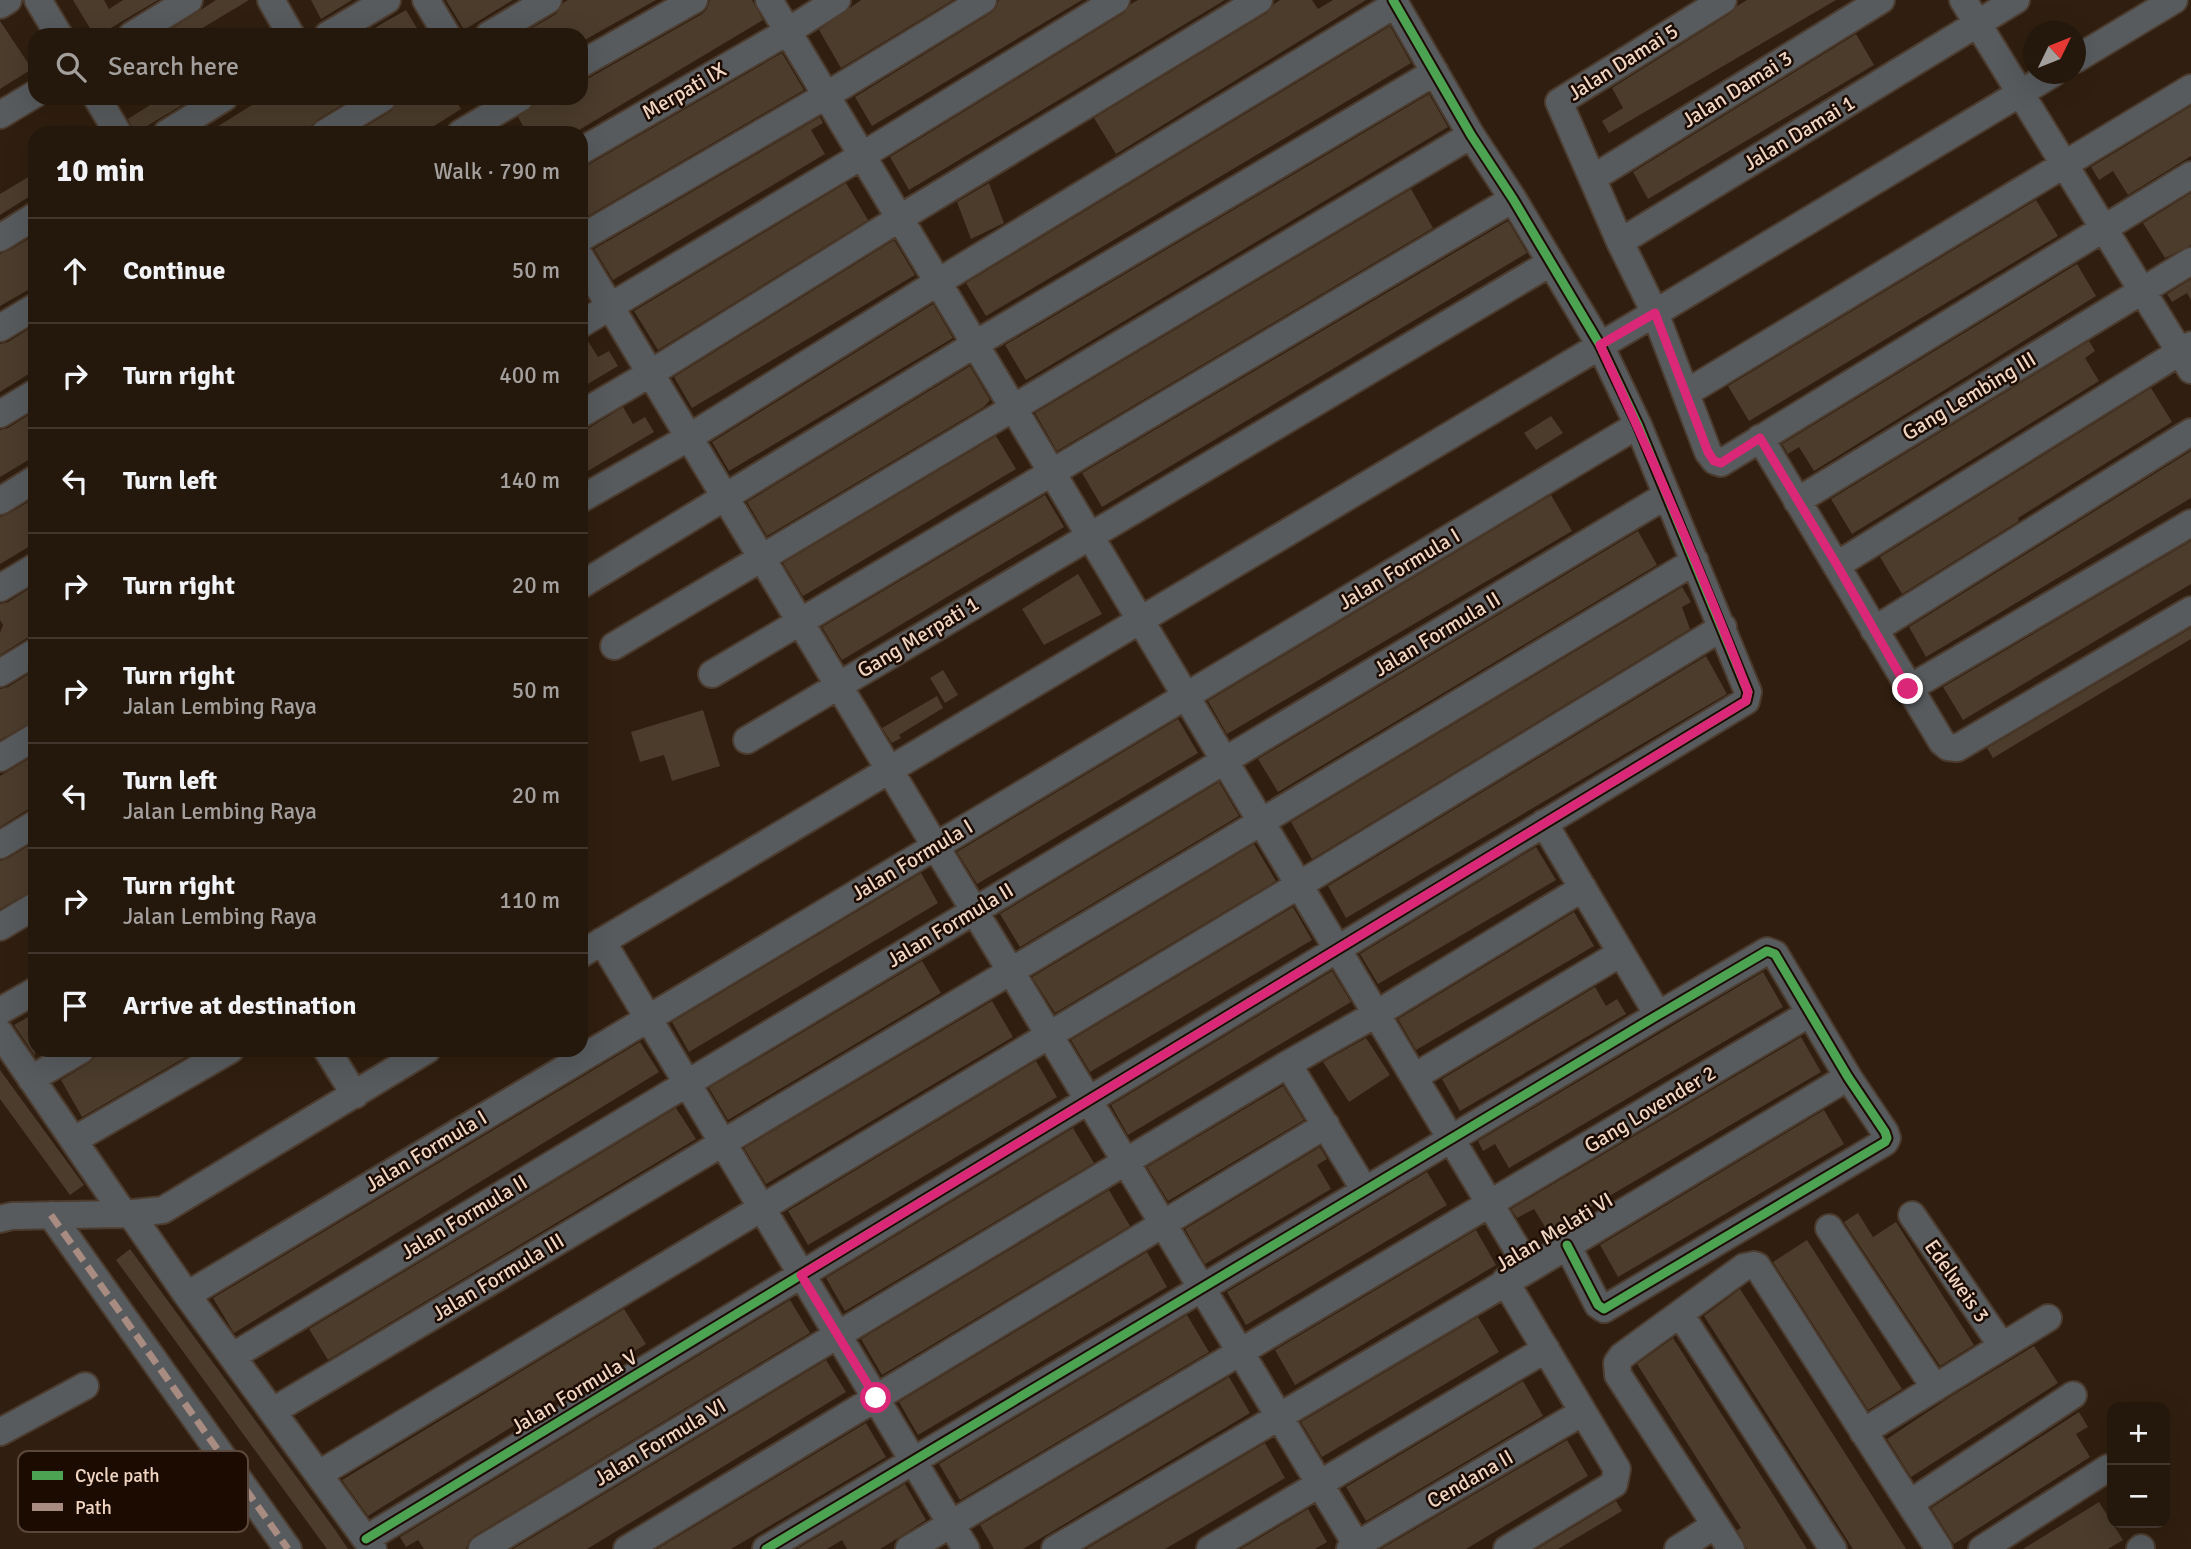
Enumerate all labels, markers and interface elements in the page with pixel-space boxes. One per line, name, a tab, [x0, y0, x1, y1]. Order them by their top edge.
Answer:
street label: Jalan Damai 5	[1563, 18, 1683, 106]
north arrow	[2023, 21, 2086, 84]
search box	[28, 28, 588, 105]
street label: Jalan Damai 3	[1677, 45, 1797, 133]
icon: search	[52, 48, 90, 86]
text: Search here	[108, 51, 239, 83]
street label: Merpati IX	[637, 56, 731, 126]
street label: Jalan Damai 1	[1738, 90, 1860, 176]
text: 10 min	[56, 153, 145, 190]
text: Walk · 790 m	[434, 157, 560, 186]
icon: ahead	[56, 252, 94, 290]
text: Continue	[123, 255, 225, 287]
text: 50 m	[512, 256, 560, 285]
street label: Gang Lembing III	[1897, 346, 2041, 446]
icon: right	[56, 357, 94, 395]
text: Turn right	[123, 360, 235, 392]
text: 400 m	[499, 361, 560, 390]
icon: left	[56, 462, 94, 500]
text: Turn left	[123, 465, 217, 497]
text: 140 m	[499, 466, 560, 495]
street label: Jalan Formula I	[1333, 523, 1465, 615]
icon: right	[56, 567, 94, 605]
text: Turn right	[123, 570, 235, 602]
text: 20 m	[512, 571, 560, 600]
street label: Jalan Formula II	[1369, 586, 1505, 682]
street label: Gang Merpati 1	[852, 591, 984, 683]
text: Turn right	[123, 660, 235, 692]
icon: right	[56, 672, 94, 710]
route end	[1892, 673, 1923, 704]
text: 50 m	[512, 676, 560, 705]
text: Jalan Lembing Raya	[123, 692, 317, 721]
text: Turn left	[123, 765, 217, 797]
icon: left	[56, 777, 94, 815]
text: 20 m	[512, 781, 560, 810]
text: Jalan Lembing Raya	[123, 797, 317, 826]
street label: Jalan Formula I	[846, 814, 978, 906]
text: Turn right	[123, 870, 235, 902]
street label: Jalan Formula II	[882, 877, 1018, 973]
icon: right	[56, 882, 94, 920]
text: 110 m	[499, 886, 560, 915]
text: Jalan Lembing Raya	[123, 902, 317, 931]
icon: arrive	[56, 987, 94, 1025]
text: Arrive at destination	[123, 990, 356, 1022]
street label: Gang Lovender 2	[1579, 1059, 1721, 1159]
street label: Jalan Formula I	[360, 1105, 492, 1197]
street label: Jalan Formula II	[396, 1169, 532, 1265]
street label: Jalan Melati VI	[1490, 1187, 1618, 1277]
street label: Jalan Formula III	[427, 1227, 569, 1327]
street label: Edelweis 3	[1919, 1234, 1995, 1328]
street label: Jalan Formula V	[506, 1344, 642, 1440]
route start	[860, 1382, 891, 1413]
street label: Jalan Formula VI	[589, 1392, 731, 1492]
map controls	[2107, 1402, 2170, 1528]
button: +	[2107, 1402, 2170, 1465]
street label: Cendana II	[1422, 1444, 1518, 1514]
legend	[18, 1451, 248, 1532]
text: Cycle path	[75, 1464, 160, 1488]
button: −	[2107, 1465, 2170, 1528]
text: Path	[75, 1496, 112, 1520]

